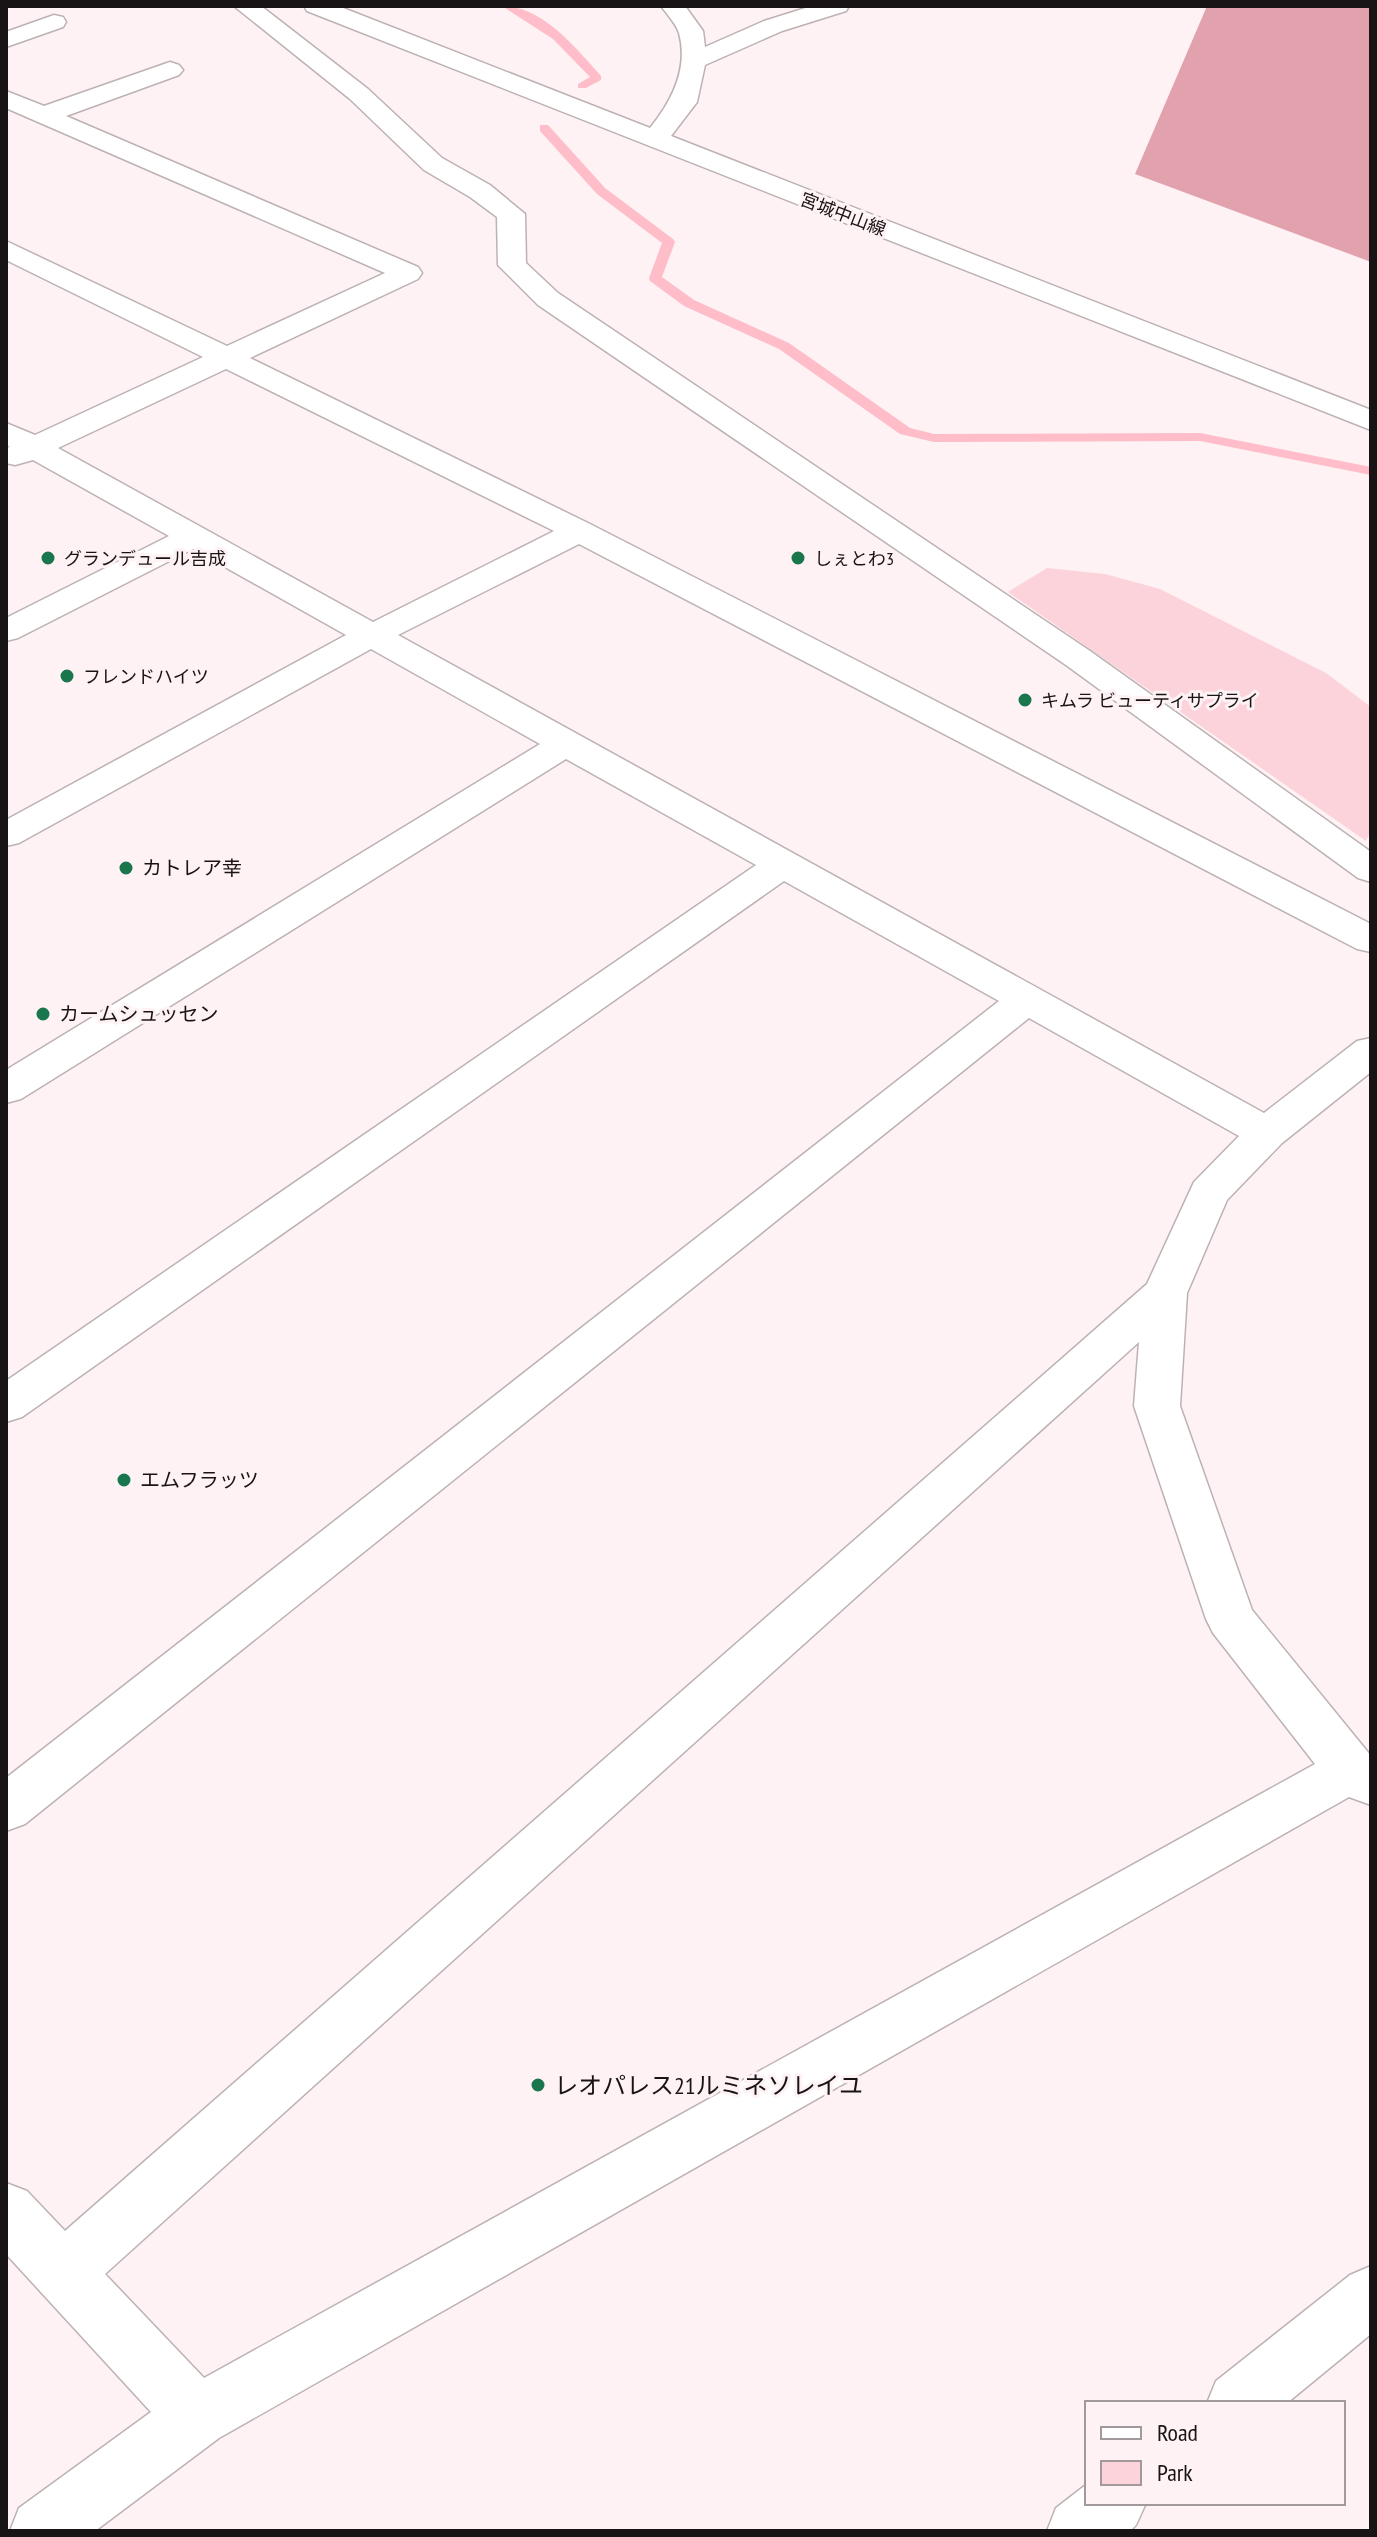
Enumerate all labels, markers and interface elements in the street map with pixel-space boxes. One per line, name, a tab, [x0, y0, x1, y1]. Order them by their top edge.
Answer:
street label: 宮城中山線	[797, 187, 889, 241]
place label: グランデュール吉成	[64, 547, 226, 570]
place label: しぇとわ3	[814, 547, 894, 570]
marker: グランデュール吉成	[39, 549, 57, 567]
marker: しぇとわ3	[789, 549, 807, 567]
place label: フレンドハイツ	[83, 665, 209, 688]
marker: フレンドハイツ	[58, 667, 76, 685]
place label: キムラ ビューティサプライ	[1041, 689, 1259, 712]
marker: キムラ ビューティサプライ	[1016, 691, 1034, 709]
place label: カトレア幸	[142, 855, 242, 881]
marker: カトレア幸	[117, 859, 135, 877]
place label: カームシュッセン	[59, 1001, 218, 1027]
marker: カームシュッセン	[34, 1005, 52, 1023]
place label: エムフラッツ	[140, 1467, 259, 1493]
marker: エムフラッツ	[115, 1471, 133, 1489]
place label: レオパレス21ルミネソレイユ	[554, 2070, 863, 2101]
marker: レオパレス21ルミネソレイユ	[529, 2076, 547, 2094]
legend	[1085, 2401, 1345, 2505]
text: Road	[1157, 2417, 1198, 2448]
text: Park	[1157, 2457, 1193, 2488]

